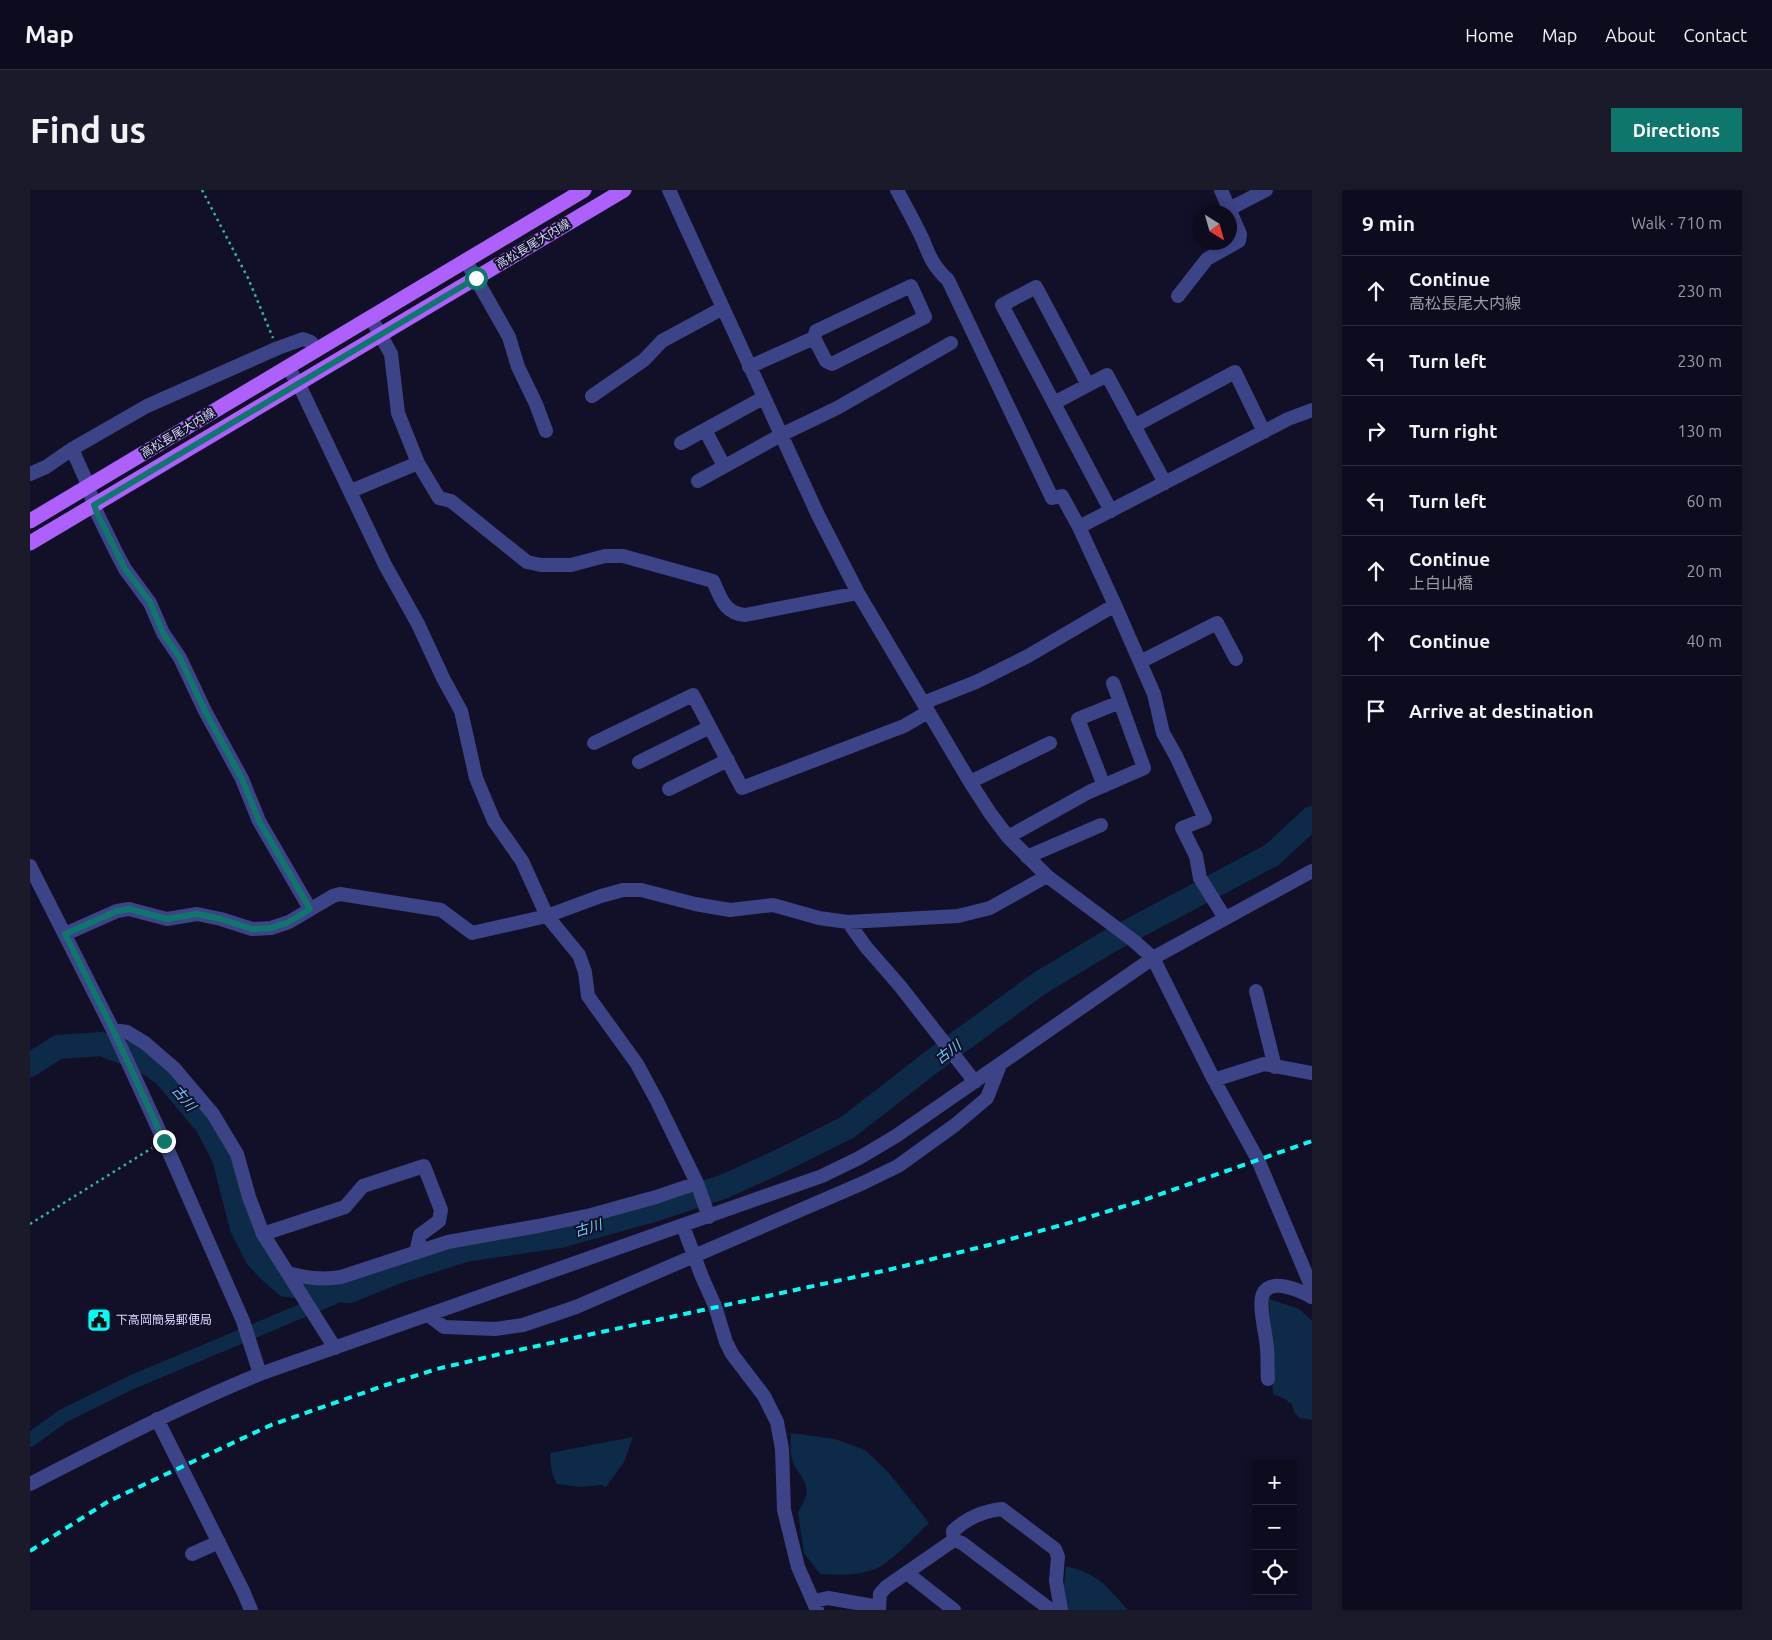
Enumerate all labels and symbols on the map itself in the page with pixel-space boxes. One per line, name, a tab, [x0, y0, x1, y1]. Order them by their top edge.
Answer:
north arrow	[1192, 205, 1237, 250]
street label: 高松長尾大内線	[493, 216, 572, 271]
route start	[465, 267, 488, 290]
street label: 高松長尾大内線	[138, 405, 217, 460]
water label: 古川	[932, 1036, 966, 1067]
water label: 古川	[169, 1082, 200, 1115]
route end	[153, 1130, 176, 1153]
water label: 古川	[572, 1216, 606, 1240]
public building icon: 下高岡簡易郵便局	[86, 1307, 112, 1333]
place label: 下高岡簡易郵便局	[116, 1313, 212, 1326]

